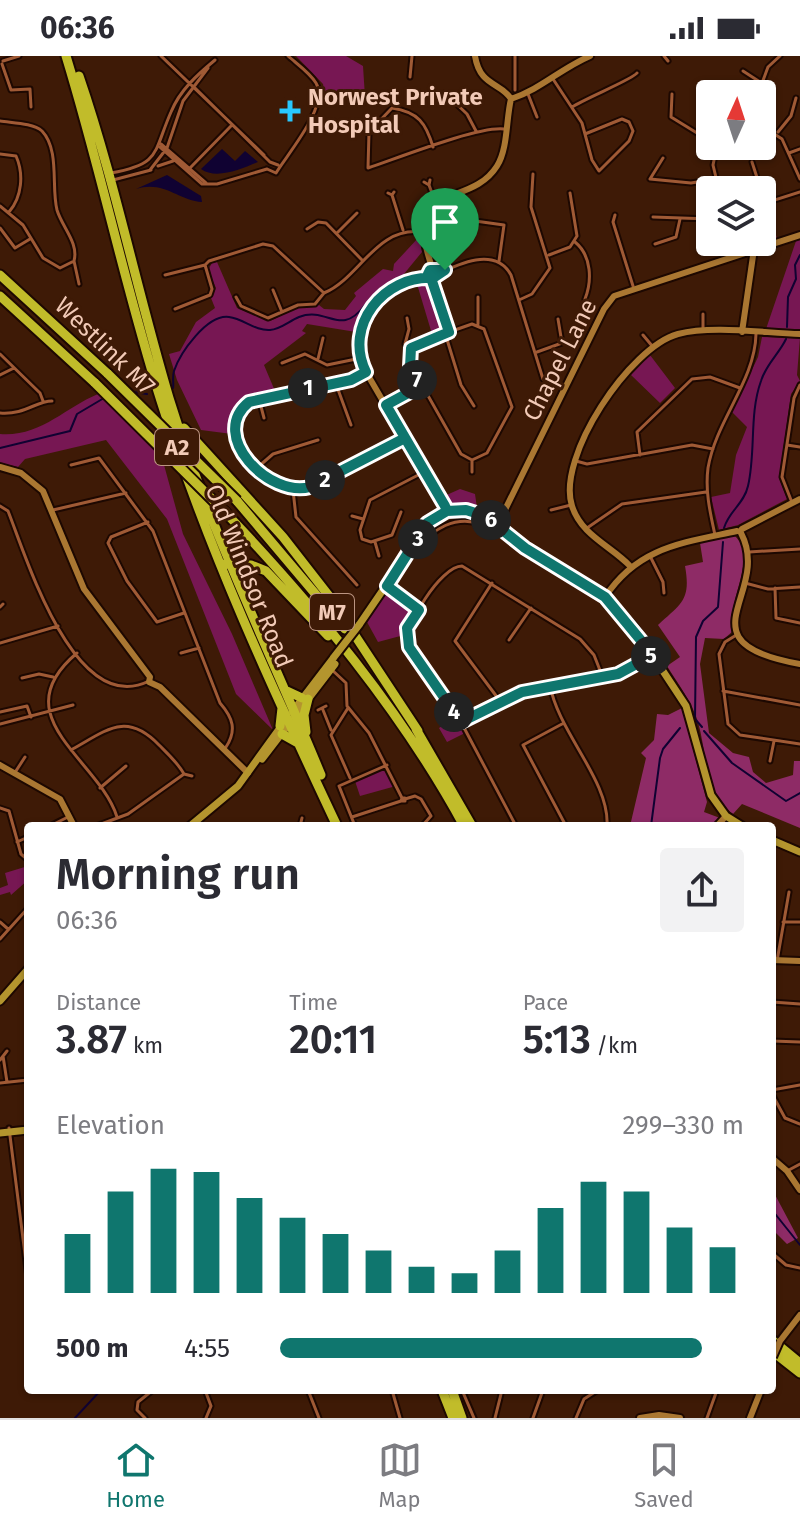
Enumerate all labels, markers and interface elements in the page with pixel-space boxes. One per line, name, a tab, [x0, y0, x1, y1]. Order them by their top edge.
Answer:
text: 06:36	[40, 10, 115, 46]
north arrow	[696, 80, 776, 160]
map controls	[696, 80, 776, 256]
place label: Norwest Private Hospital	[308, 83, 483, 139]
marker: Norwest Private Hospital	[279, 100, 301, 122]
button: layers	[696, 176, 776, 256]
pin	[411, 188, 479, 270]
icon: arrive	[423, 200, 467, 244]
street label: Westlink M7	[49, 292, 161, 400]
street label: Chapel Lane	[517, 294, 603, 426]
pin: 7	[397, 360, 437, 400]
text: 7	[412, 366, 422, 393]
pin: 1	[288, 368, 328, 408]
text: 1	[303, 374, 313, 401]
road number: A2	[155, 429, 199, 465]
pin: 2	[305, 460, 345, 500]
text: 2	[319, 466, 331, 493]
street label: Old Windsor Road	[199, 480, 299, 672]
pin: 6	[471, 500, 511, 540]
text: 6	[485, 506, 497, 533]
pin: 3	[398, 519, 438, 559]
text: 3	[412, 525, 424, 552]
road number: M7	[310, 594, 354, 630]
pin: 5	[631, 636, 671, 676]
text: 5	[645, 642, 657, 669]
pin: 4	[434, 692, 474, 732]
text: 4	[448, 698, 460, 725]
text: Morning run	[56, 848, 300, 901]
button: share	[660, 848, 744, 932]
text: 06:36	[56, 905, 118, 936]
text: Distance	[56, 989, 141, 1016]
text: Time	[289, 989, 338, 1016]
text: Pace	[523, 989, 568, 1016]
text: 3.87	[56, 1016, 127, 1064]
text: 20:11	[289, 1016, 377, 1064]
text: 5:13	[523, 1016, 591, 1064]
text: km	[127, 1032, 163, 1059]
text: /km	[591, 1032, 638, 1059]
text: Elevation	[56, 1110, 165, 1141]
text: 299–330 m	[623, 1110, 744, 1141]
text: 500 m	[56, 1333, 129, 1364]
text: 4:55	[184, 1333, 230, 1364]
tab: Home	[106, 1438, 165, 1513]
tab: Map	[378, 1438, 422, 1513]
tab: Saved	[634, 1438, 694, 1513]

